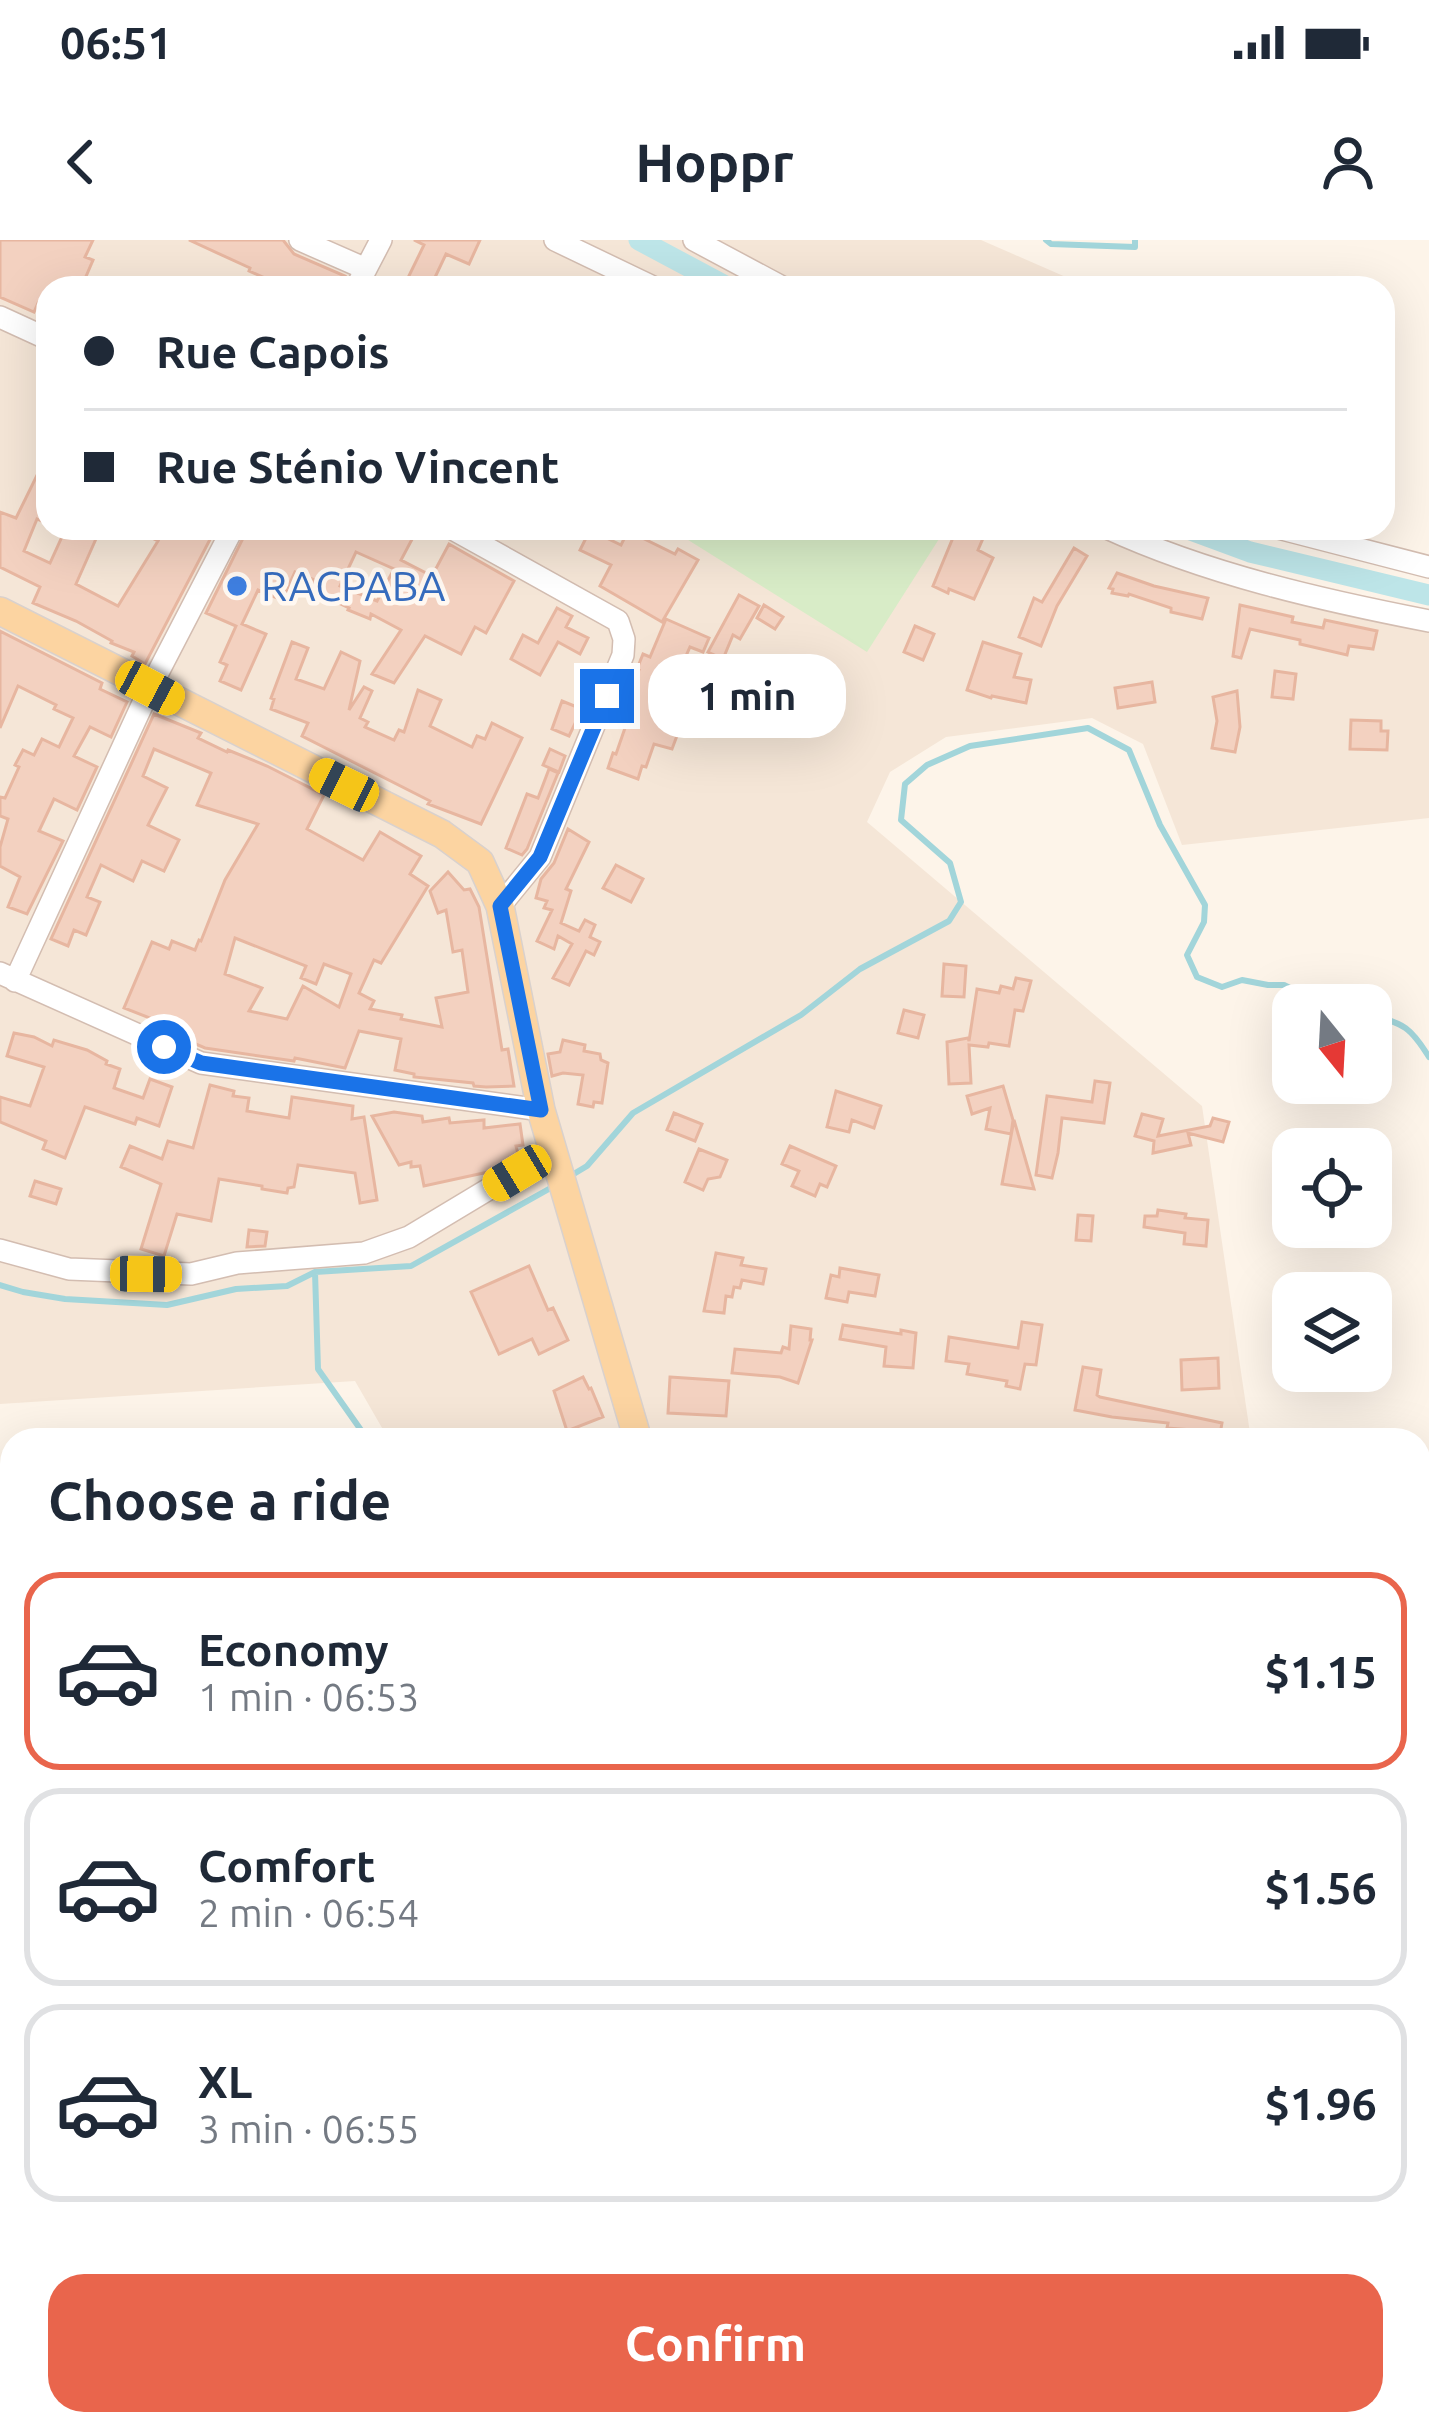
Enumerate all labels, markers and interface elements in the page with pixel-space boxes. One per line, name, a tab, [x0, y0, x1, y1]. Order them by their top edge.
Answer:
text: 06:51	[60, 17, 173, 68]
icon: back	[48, 129, 114, 195]
icon: person	[1315, 129, 1381, 195]
text: Hoppr	[635, 132, 794, 192]
text: Rue Capois	[156, 326, 389, 377]
text: Rue Sténio Vincent	[156, 441, 560, 492]
place label: RACPABA	[261, 562, 446, 609]
marker: RACPABA	[224, 573, 250, 599]
callout: 1 min	[649, 654, 847, 738]
car	[110, 655, 190, 721]
route end	[580, 669, 634, 723]
text: 1 min	[698, 674, 796, 717]
car	[304, 753, 384, 817]
north arrow	[1272, 984, 1392, 1104]
map controls	[1272, 984, 1392, 1392]
route start	[137, 1020, 191, 1074]
button: locate	[1272, 1128, 1392, 1248]
car	[477, 1139, 557, 1207]
car	[110, 1255, 182, 1293]
button: layers	[1272, 1272, 1392, 1392]
text: Choose a ride	[48, 1470, 391, 1530]
icon: car	[54, 1617, 162, 1725]
text: Economy	[198, 1624, 389, 1675]
text: $1.15	[1264, 1646, 1377, 1697]
text: 1 min · 06:53	[198, 1675, 419, 1718]
icon: car	[54, 1833, 162, 1941]
text: Comfort	[198, 1840, 375, 1891]
text: $1.56	[1264, 1862, 1377, 1913]
text: 2 min · 06:54	[198, 1891, 419, 1934]
icon: car	[54, 2049, 162, 2157]
text: XL	[198, 2056, 252, 2107]
text: $1.96	[1264, 2078, 1377, 2129]
text: 3 min · 06:55	[198, 2107, 419, 2150]
button: Confirm	[48, 2274, 1383, 2412]

